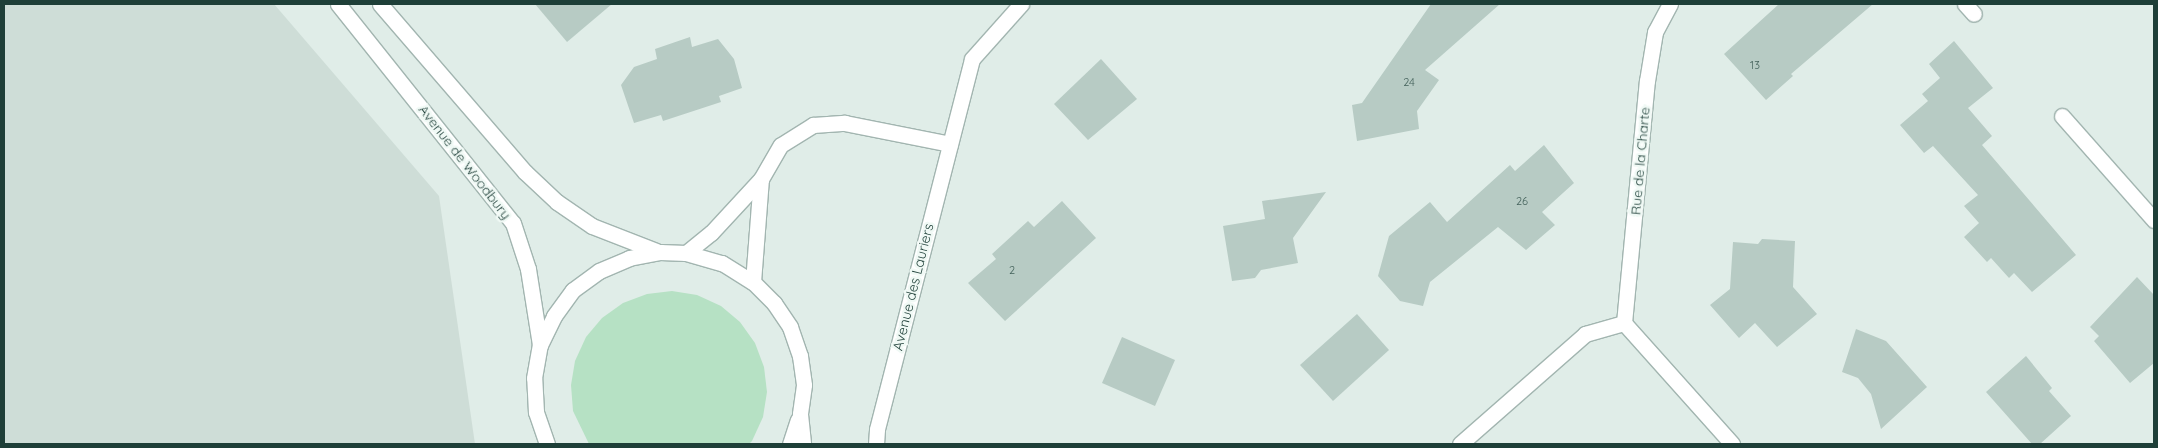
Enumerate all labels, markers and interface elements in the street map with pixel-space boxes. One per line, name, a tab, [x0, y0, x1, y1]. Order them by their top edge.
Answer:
house number: 13	[1750, 58, 1760, 72]
house number: 24	[1403, 75, 1415, 89]
street label: Avenue de Woodbury	[415, 102, 515, 222]
street label: Rue de la Charte	[1627, 106, 1653, 216]
house number: 26	[1516, 194, 1528, 208]
street label: Avenue des Lauriers	[889, 222, 937, 352]
house number: 2	[1009, 263, 1015, 277]

